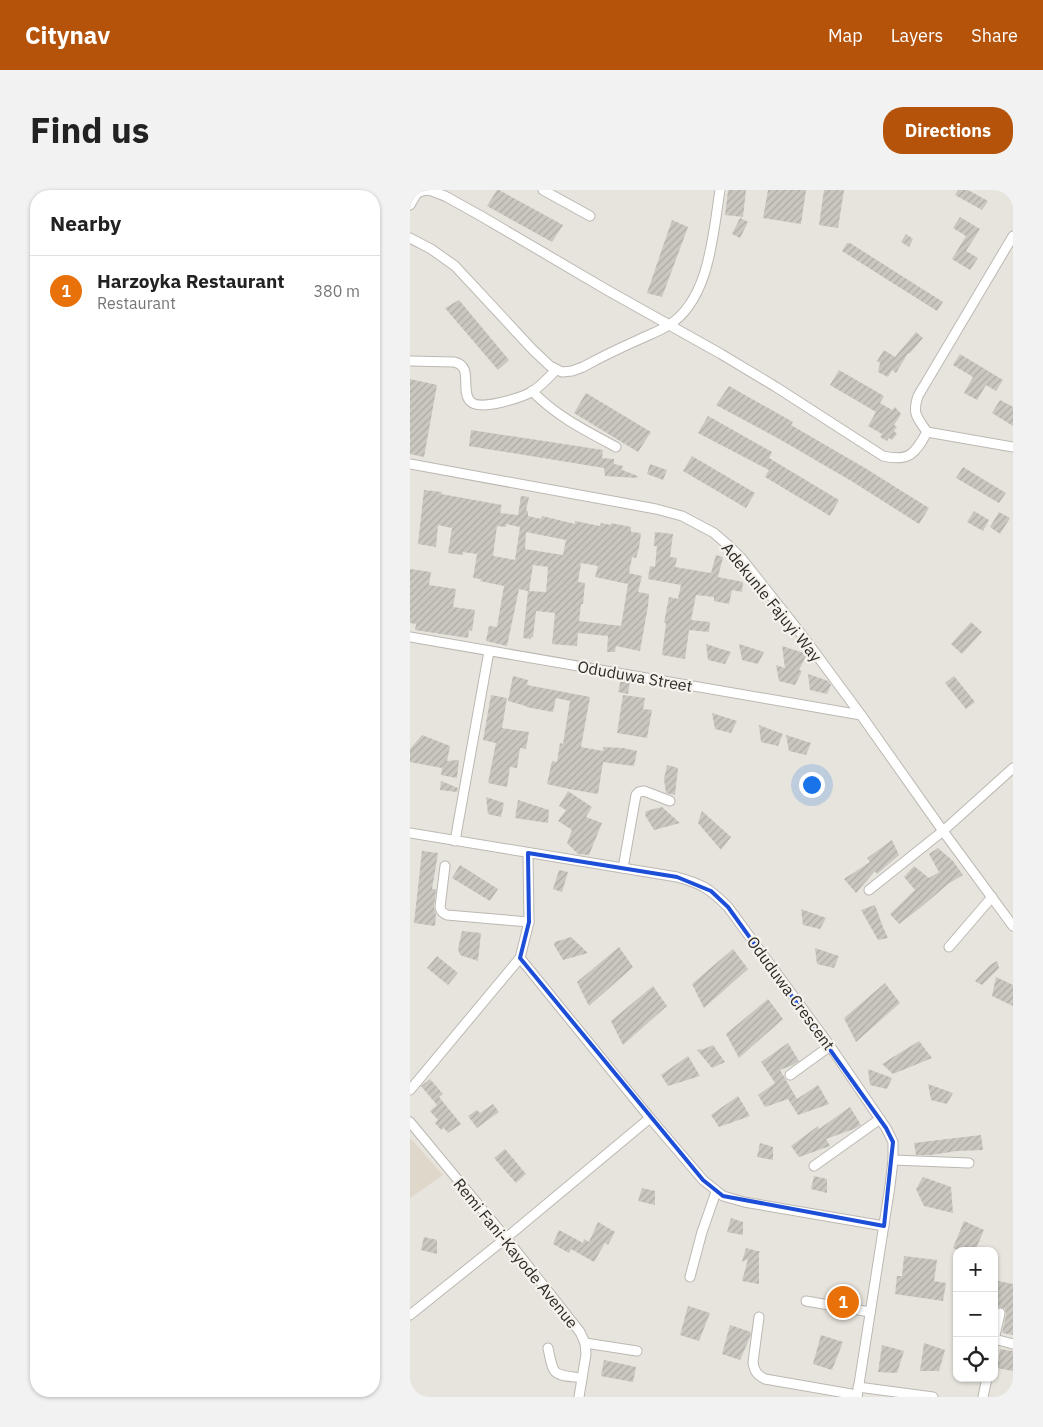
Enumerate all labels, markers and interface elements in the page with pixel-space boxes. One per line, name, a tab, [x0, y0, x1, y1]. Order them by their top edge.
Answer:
text: Citynav	[25, 19, 110, 51]
text: Map	[828, 24, 863, 47]
text: Layers	[891, 24, 943, 47]
text: Share	[971, 24, 1018, 47]
text: Find us	[30, 107, 149, 153]
button: Directions	[883, 107, 1013, 154]
text: Nearby	[50, 209, 121, 237]
text: Harzoyka Restaurant	[97, 269, 285, 293]
text: 1	[61, 281, 71, 301]
text: 380 m	[313, 281, 360, 301]
text: Restaurant	[97, 293, 176, 313]
street label: Adekunle Fajuyi Way	[718, 538, 826, 666]
street label: Oduduwa Street	[576, 656, 694, 696]
your location	[799, 772, 825, 798]
street label: Oduduwa Crescent	[743, 932, 839, 1054]
street label: Remi Fani-Kayode Avenue	[449, 1174, 583, 1332]
map controls	[953, 1247, 998, 1382]
button: +	[953, 1247, 998, 1292]
pin: 1	[827, 1283, 859, 1321]
button: −	[953, 1292, 998, 1337]
button: locate	[953, 1337, 998, 1382]

